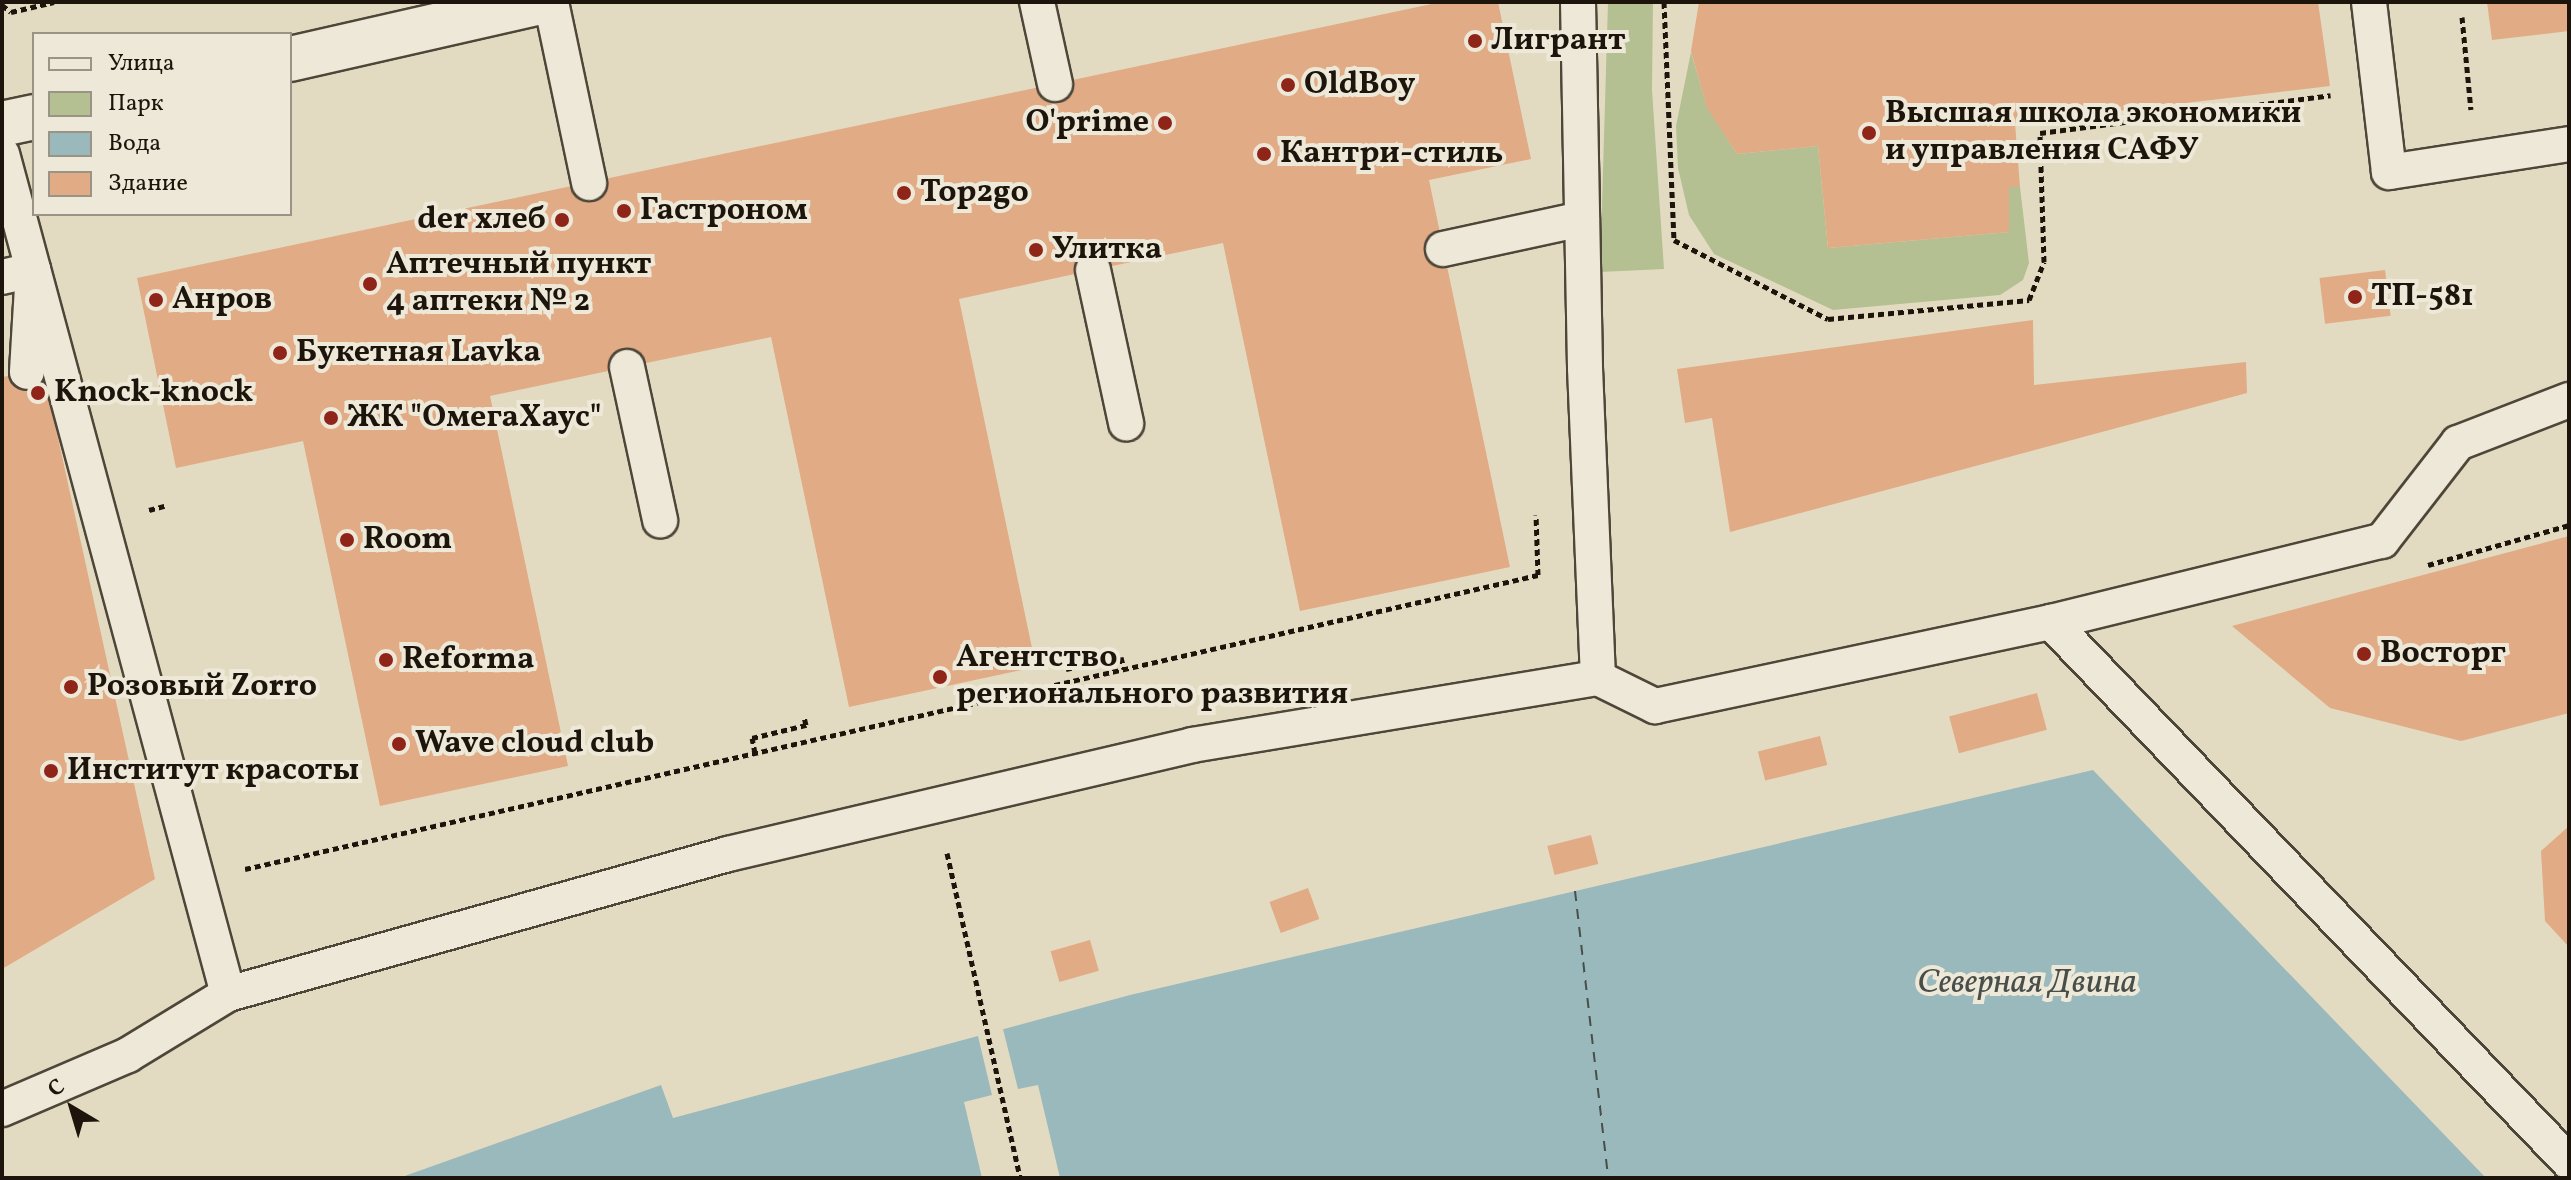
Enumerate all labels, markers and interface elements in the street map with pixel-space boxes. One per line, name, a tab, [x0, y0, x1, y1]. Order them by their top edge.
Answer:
place label: Лигрант	[1491, 22, 1626, 60]
legend	[32, 32, 292, 216]
marker: Лигрант	[1466, 32, 1484, 50]
text: Улица	[108, 47, 175, 81]
place label: OldBoy	[1304, 66, 1415, 104]
marker: OldBoy	[1279, 76, 1297, 94]
text: Парк	[108, 87, 164, 121]
place label: Высшая школа экономики и управления САФУ	[1885, 96, 2301, 171]
place label: O'prime	[1025, 104, 1149, 142]
marker: O'prime	[1156, 114, 1174, 132]
marker: Высшая школа экономики и управления САФУ	[1860, 124, 1878, 142]
text: Вода	[108, 127, 161, 161]
place label: Кантри-стиль	[1280, 135, 1503, 173]
marker: Кантри-стиль	[1255, 145, 1273, 163]
text: Здание	[108, 167, 188, 201]
place label: Top2go	[920, 174, 1029, 212]
marker: Top2go	[895, 184, 913, 202]
place label: Гастроном	[640, 192, 808, 230]
place label: der хлеб	[417, 201, 546, 239]
marker: Гастроном	[615, 202, 633, 220]
marker: der хлеб	[553, 211, 571, 229]
place label: Улитка	[1052, 231, 1162, 269]
marker: Улитка	[1027, 241, 1045, 259]
place label: Аптечный пункт 4 аптеки № 2	[386, 247, 651, 322]
marker: Аптечный пункт 4 аптеки № 2	[361, 275, 379, 293]
place label: ТП-581	[2371, 278, 2474, 316]
place label: Анров	[172, 281, 272, 319]
marker: ТП-581	[2346, 288, 2364, 306]
marker: Анров	[147, 291, 165, 309]
place label: Букетная Lavka	[296, 334, 541, 372]
marker: Букетная Lavka	[271, 344, 289, 362]
place label: Knock-knock	[54, 374, 253, 412]
marker: Knock-knock	[29, 384, 47, 402]
place label: ЖК "ОмегаХаус"	[347, 399, 602, 437]
marker: ЖК "ОмегаХаус"	[322, 409, 340, 427]
place label: Room	[363, 521, 452, 559]
marker: Room	[338, 531, 356, 549]
place label: Восторг	[2380, 635, 2506, 673]
place label: Агентство регионального развития	[956, 640, 1348, 715]
place label: Reforma	[402, 641, 535, 679]
marker: Восторг	[2355, 645, 2373, 663]
marker: Reforma	[377, 651, 395, 669]
place label: Розовый Zorro	[87, 668, 317, 706]
marker: Агентство регионального развития	[931, 668, 949, 686]
marker: Розовый Zorro	[62, 678, 80, 696]
place label: Wave cloud club	[415, 725, 654, 763]
marker: Wave cloud club	[390, 735, 408, 753]
place label: Институт красоты	[67, 752, 359, 790]
marker: Институт красоты	[42, 762, 60, 780]
water label: Северная Двина	[1917, 964, 2137, 1004]
north arrow	[32, 1068, 112, 1148]
text: С	[42, 1072, 72, 1105]

